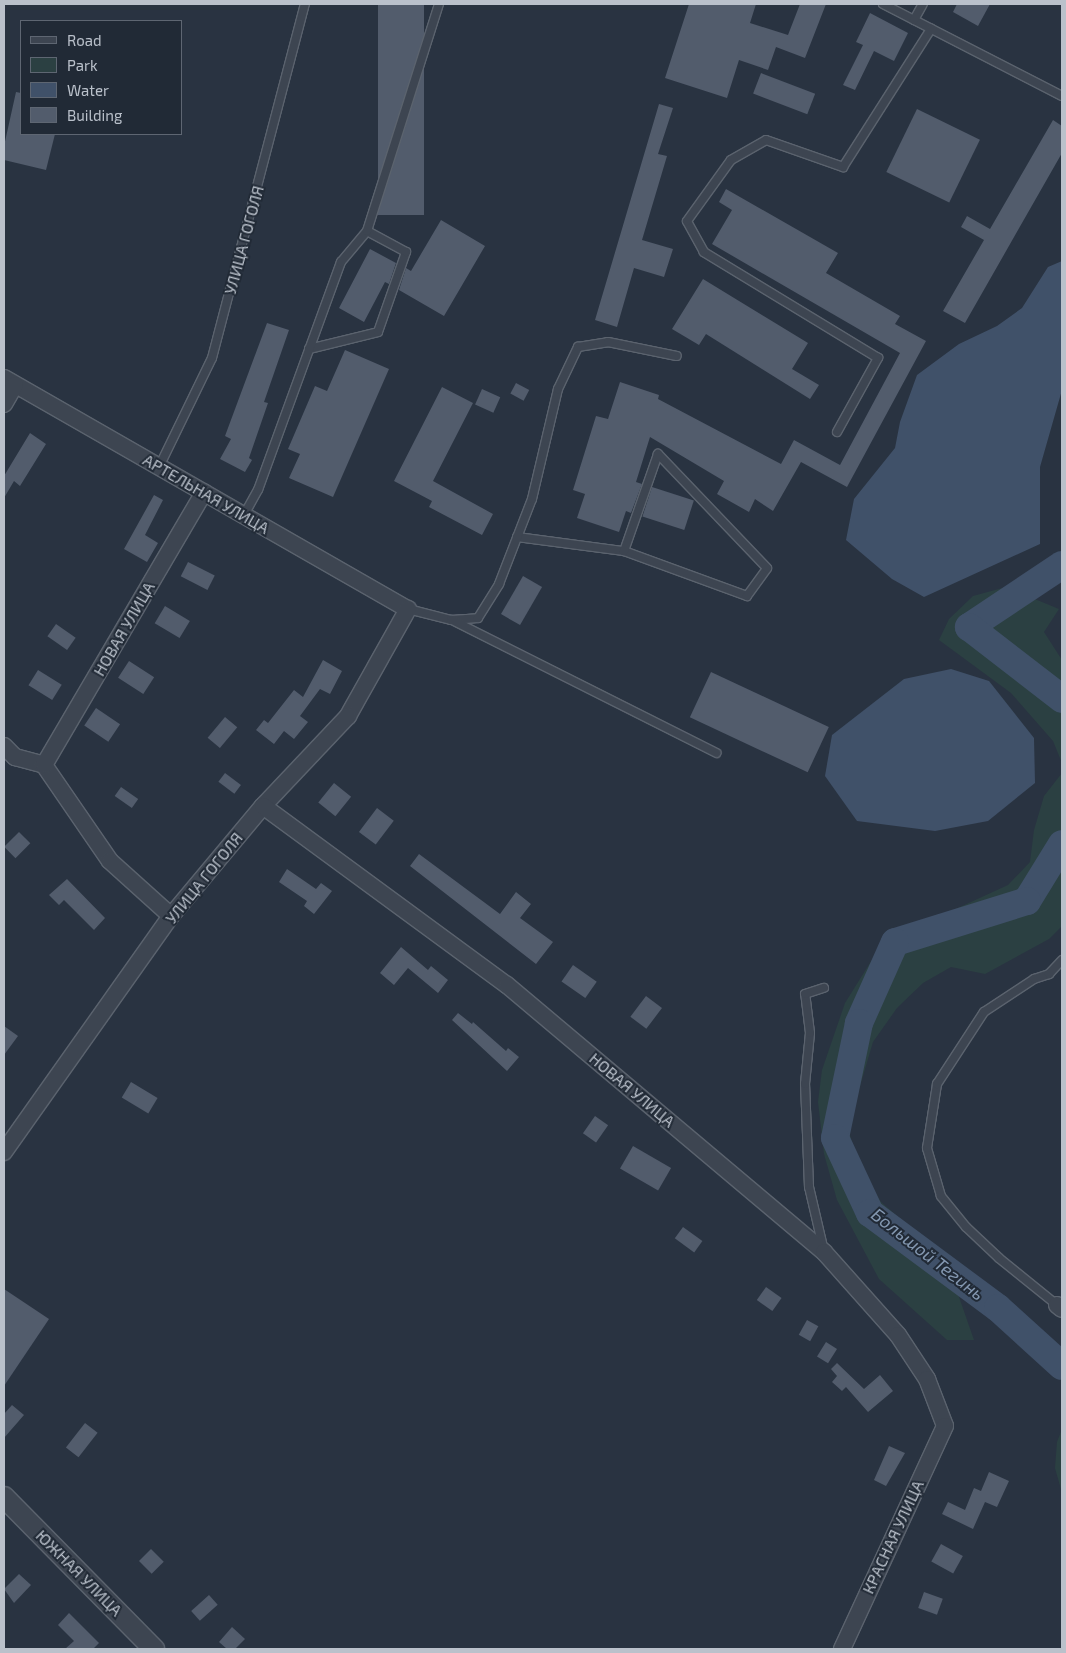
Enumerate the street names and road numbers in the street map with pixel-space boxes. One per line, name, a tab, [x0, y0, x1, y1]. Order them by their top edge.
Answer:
street label: УЛИЦА ГОГОЛЯ	[220, 183, 268, 297]
street label: АРТЕЛЬНАЯ УЛИЦА	[140, 450, 272, 538]
street label: НОВАЯ УЛИЦА	[89, 579, 159, 679]
street label: УЛИЦА ГОГОЛЯ	[161, 828, 247, 928]
street label: НОВАЯ УЛИЦА	[585, 1049, 679, 1131]
street label: КРАСНАЯ УЛИЦА	[858, 1477, 928, 1597]
street label: ЮЖНАЯ УЛИЦА	[32, 1526, 126, 1620]

